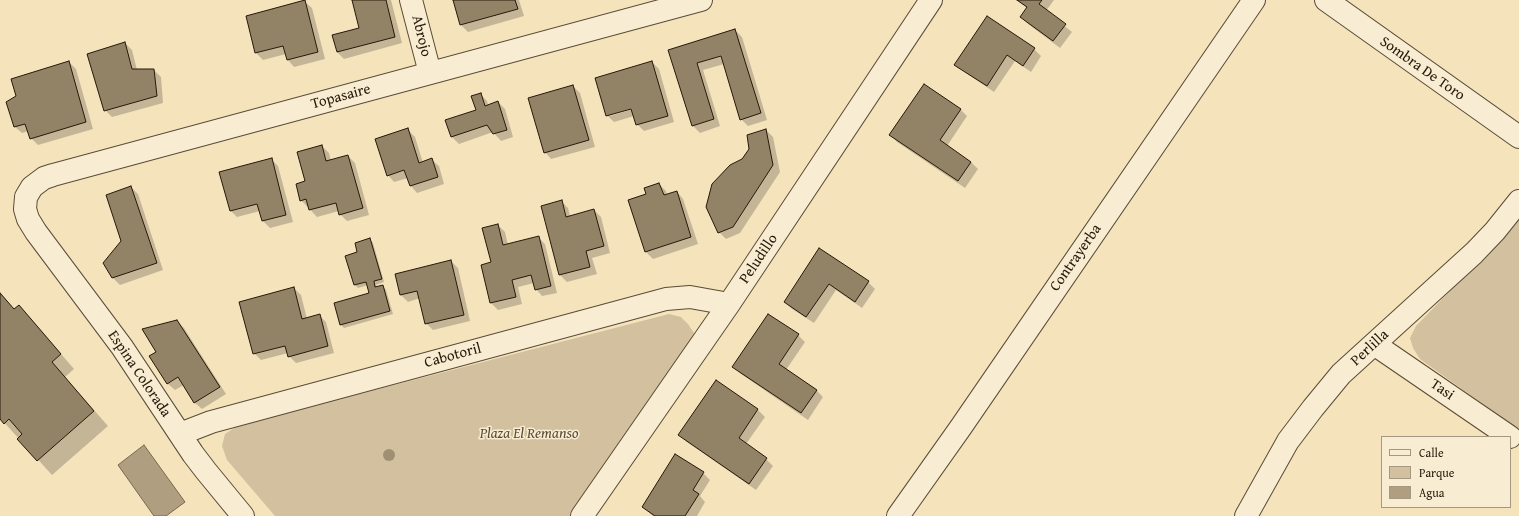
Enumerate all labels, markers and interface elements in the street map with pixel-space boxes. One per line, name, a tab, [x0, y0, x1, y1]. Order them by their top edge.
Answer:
street label: Abrojo	[407, 13, 435, 59]
street label: Sombra De Toro	[1376, 33, 1468, 105]
street label: Topasaire	[309, 80, 373, 114]
street label: Contrayerba	[1046, 221, 1106, 295]
street label: Peludillo	[736, 231, 782, 287]
street label: Perlilla	[1347, 326, 1393, 370]
street label: Espina Colorada	[103, 327, 175, 421]
street label: Cabotoril	[423, 340, 483, 372]
street label: Tasi	[1427, 376, 1457, 404]
park label: Plaza El Remanso	[480, 425, 578, 443]
legend	[1381, 436, 1511, 508]
text: Calle	[1419, 444, 1444, 461]
text: Parque	[1419, 464, 1454, 481]
text: Agua	[1419, 484, 1444, 501]

